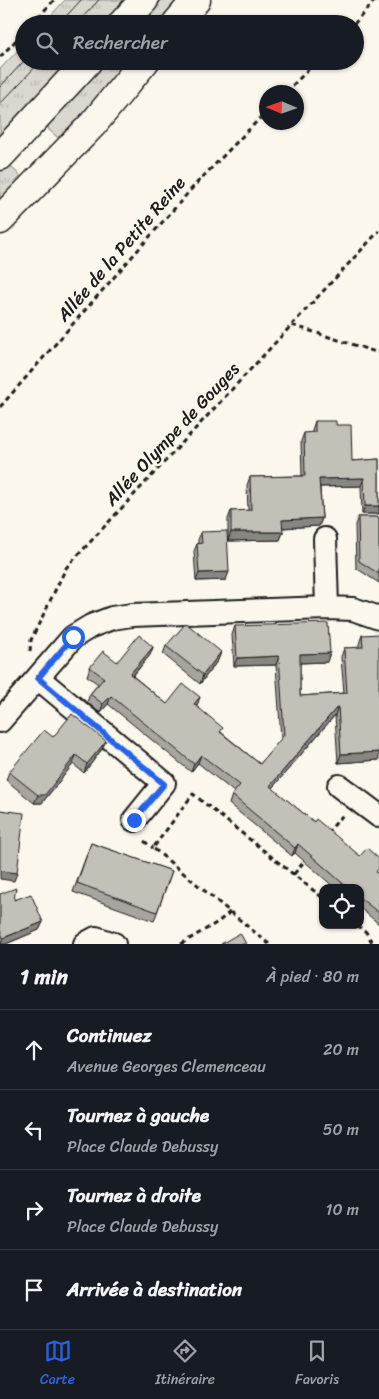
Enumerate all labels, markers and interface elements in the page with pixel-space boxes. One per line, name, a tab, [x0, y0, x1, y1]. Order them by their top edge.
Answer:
search box	[15, 15, 364, 70]
text: Rechercher	[73, 26, 168, 59]
icon: search	[33, 29, 61, 57]
north arrow	[259, 85, 304, 130]
street label: Allée de la Petite Reine	[48, 169, 194, 330]
street label: Allée Olympe de Gouges	[96, 354, 248, 514]
route start	[62, 626, 85, 649]
route end	[123, 809, 146, 832]
map controls	[319, 884, 364, 929]
button: locate	[319, 884, 364, 929]
text: 1 min	[20, 958, 68, 996]
text: À pied · 80 m	[266, 962, 359, 991]
text: Continuez	[67, 1019, 152, 1052]
text: 20 m	[323, 1035, 359, 1064]
icon: ahead	[20, 1036, 48, 1064]
text: Avenue Georges Clemenceau	[67, 1052, 266, 1081]
text: Tournez à gauche	[67, 1099, 209, 1132]
text: 50 m	[323, 1115, 359, 1144]
icon: left	[20, 1116, 48, 1144]
text: Place Claude Debussy	[67, 1132, 218, 1161]
text: Tournez à droite	[67, 1179, 201, 1212]
text: 10 m	[326, 1195, 359, 1224]
icon: right	[20, 1196, 48, 1224]
text: Place Claude Debussy	[67, 1212, 218, 1241]
text: Arrivée à destination	[67, 1273, 242, 1306]
icon: arrive	[20, 1276, 48, 1304]
tab: Carte	[40, 1337, 75, 1392]
tab: Itinéraire	[155, 1337, 215, 1392]
tab: Favoris	[295, 1337, 339, 1392]

